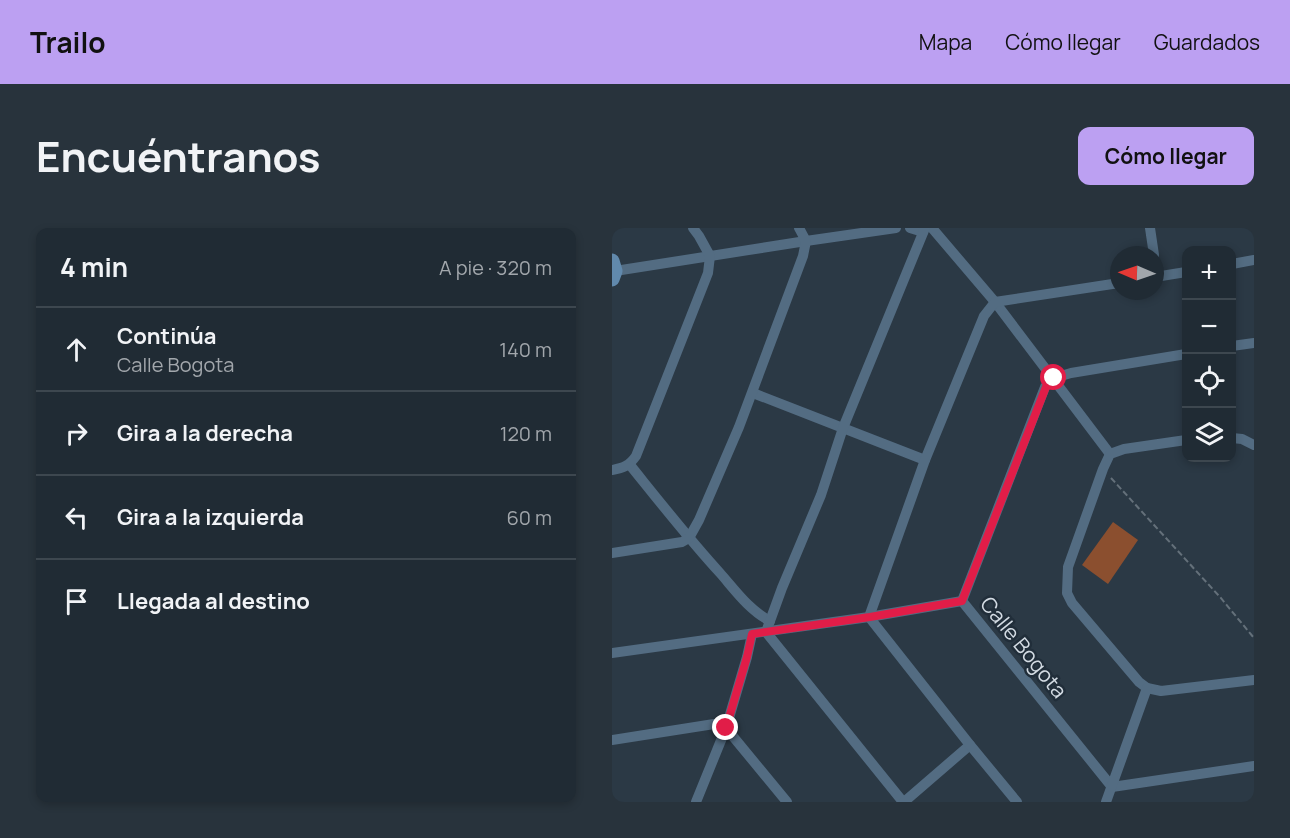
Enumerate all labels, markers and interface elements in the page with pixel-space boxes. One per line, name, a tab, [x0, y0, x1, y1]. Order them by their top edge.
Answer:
text: Trailo	[30, 23, 106, 61]
text: Mapa	[919, 28, 972, 56]
text: Cómo llegar	[1005, 28, 1121, 56]
text: Guardados	[1154, 28, 1260, 56]
text: Encuéntranos	[36, 127, 321, 185]
button: Cómo llegar	[1078, 127, 1254, 185]
north arrow	[1110, 246, 1164, 300]
map controls	[1182, 246, 1236, 462]
button: +	[1182, 246, 1236, 300]
text: 4 min	[60, 249, 128, 285]
text: A pie · 320 m	[439, 254, 552, 281]
button: −	[1182, 300, 1236, 354]
text: Continúa	[117, 321, 217, 351]
icon: ahead	[60, 333, 93, 366]
text: 140 m	[499, 336, 552, 363]
text: Calle Bogota	[117, 351, 234, 378]
button: locate	[1182, 354, 1236, 408]
route start	[1040, 364, 1066, 390]
button: layers	[1182, 408, 1236, 462]
icon: right	[60, 417, 93, 450]
text: Gira a la derecha	[117, 418, 293, 448]
text: 120 m	[500, 420, 552, 447]
icon: left	[60, 501, 93, 534]
text: Gira a la izquierda	[117, 502, 304, 532]
text: 60 m	[506, 504, 552, 531]
icon: arrive	[60, 585, 93, 618]
text: Llegada al destino	[117, 586, 310, 616]
street label: Calle Bogota	[974, 590, 1074, 704]
route end	[712, 714, 738, 740]

